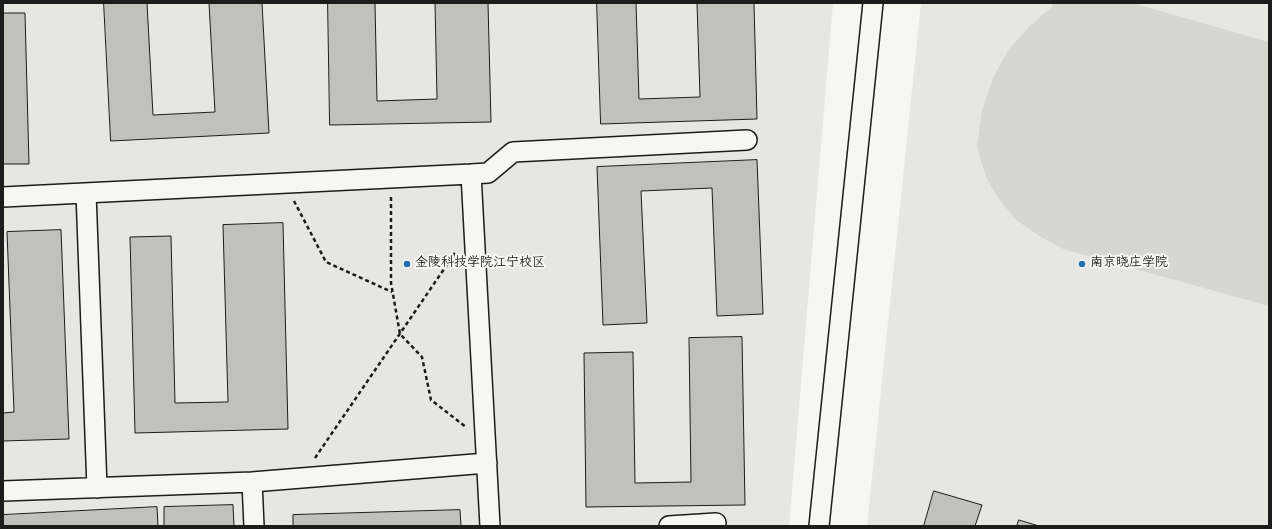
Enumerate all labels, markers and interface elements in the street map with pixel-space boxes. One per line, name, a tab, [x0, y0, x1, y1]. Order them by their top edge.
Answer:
place label: 金陵科技学院江宁校区	[415, 256, 545, 272]
place label: 南京晓庄学院	[1090, 256, 1168, 272]
marker: 金陵科技学院江宁校区	[402, 259, 412, 269]
marker: 南京晓庄学院	[1077, 259, 1087, 269]

